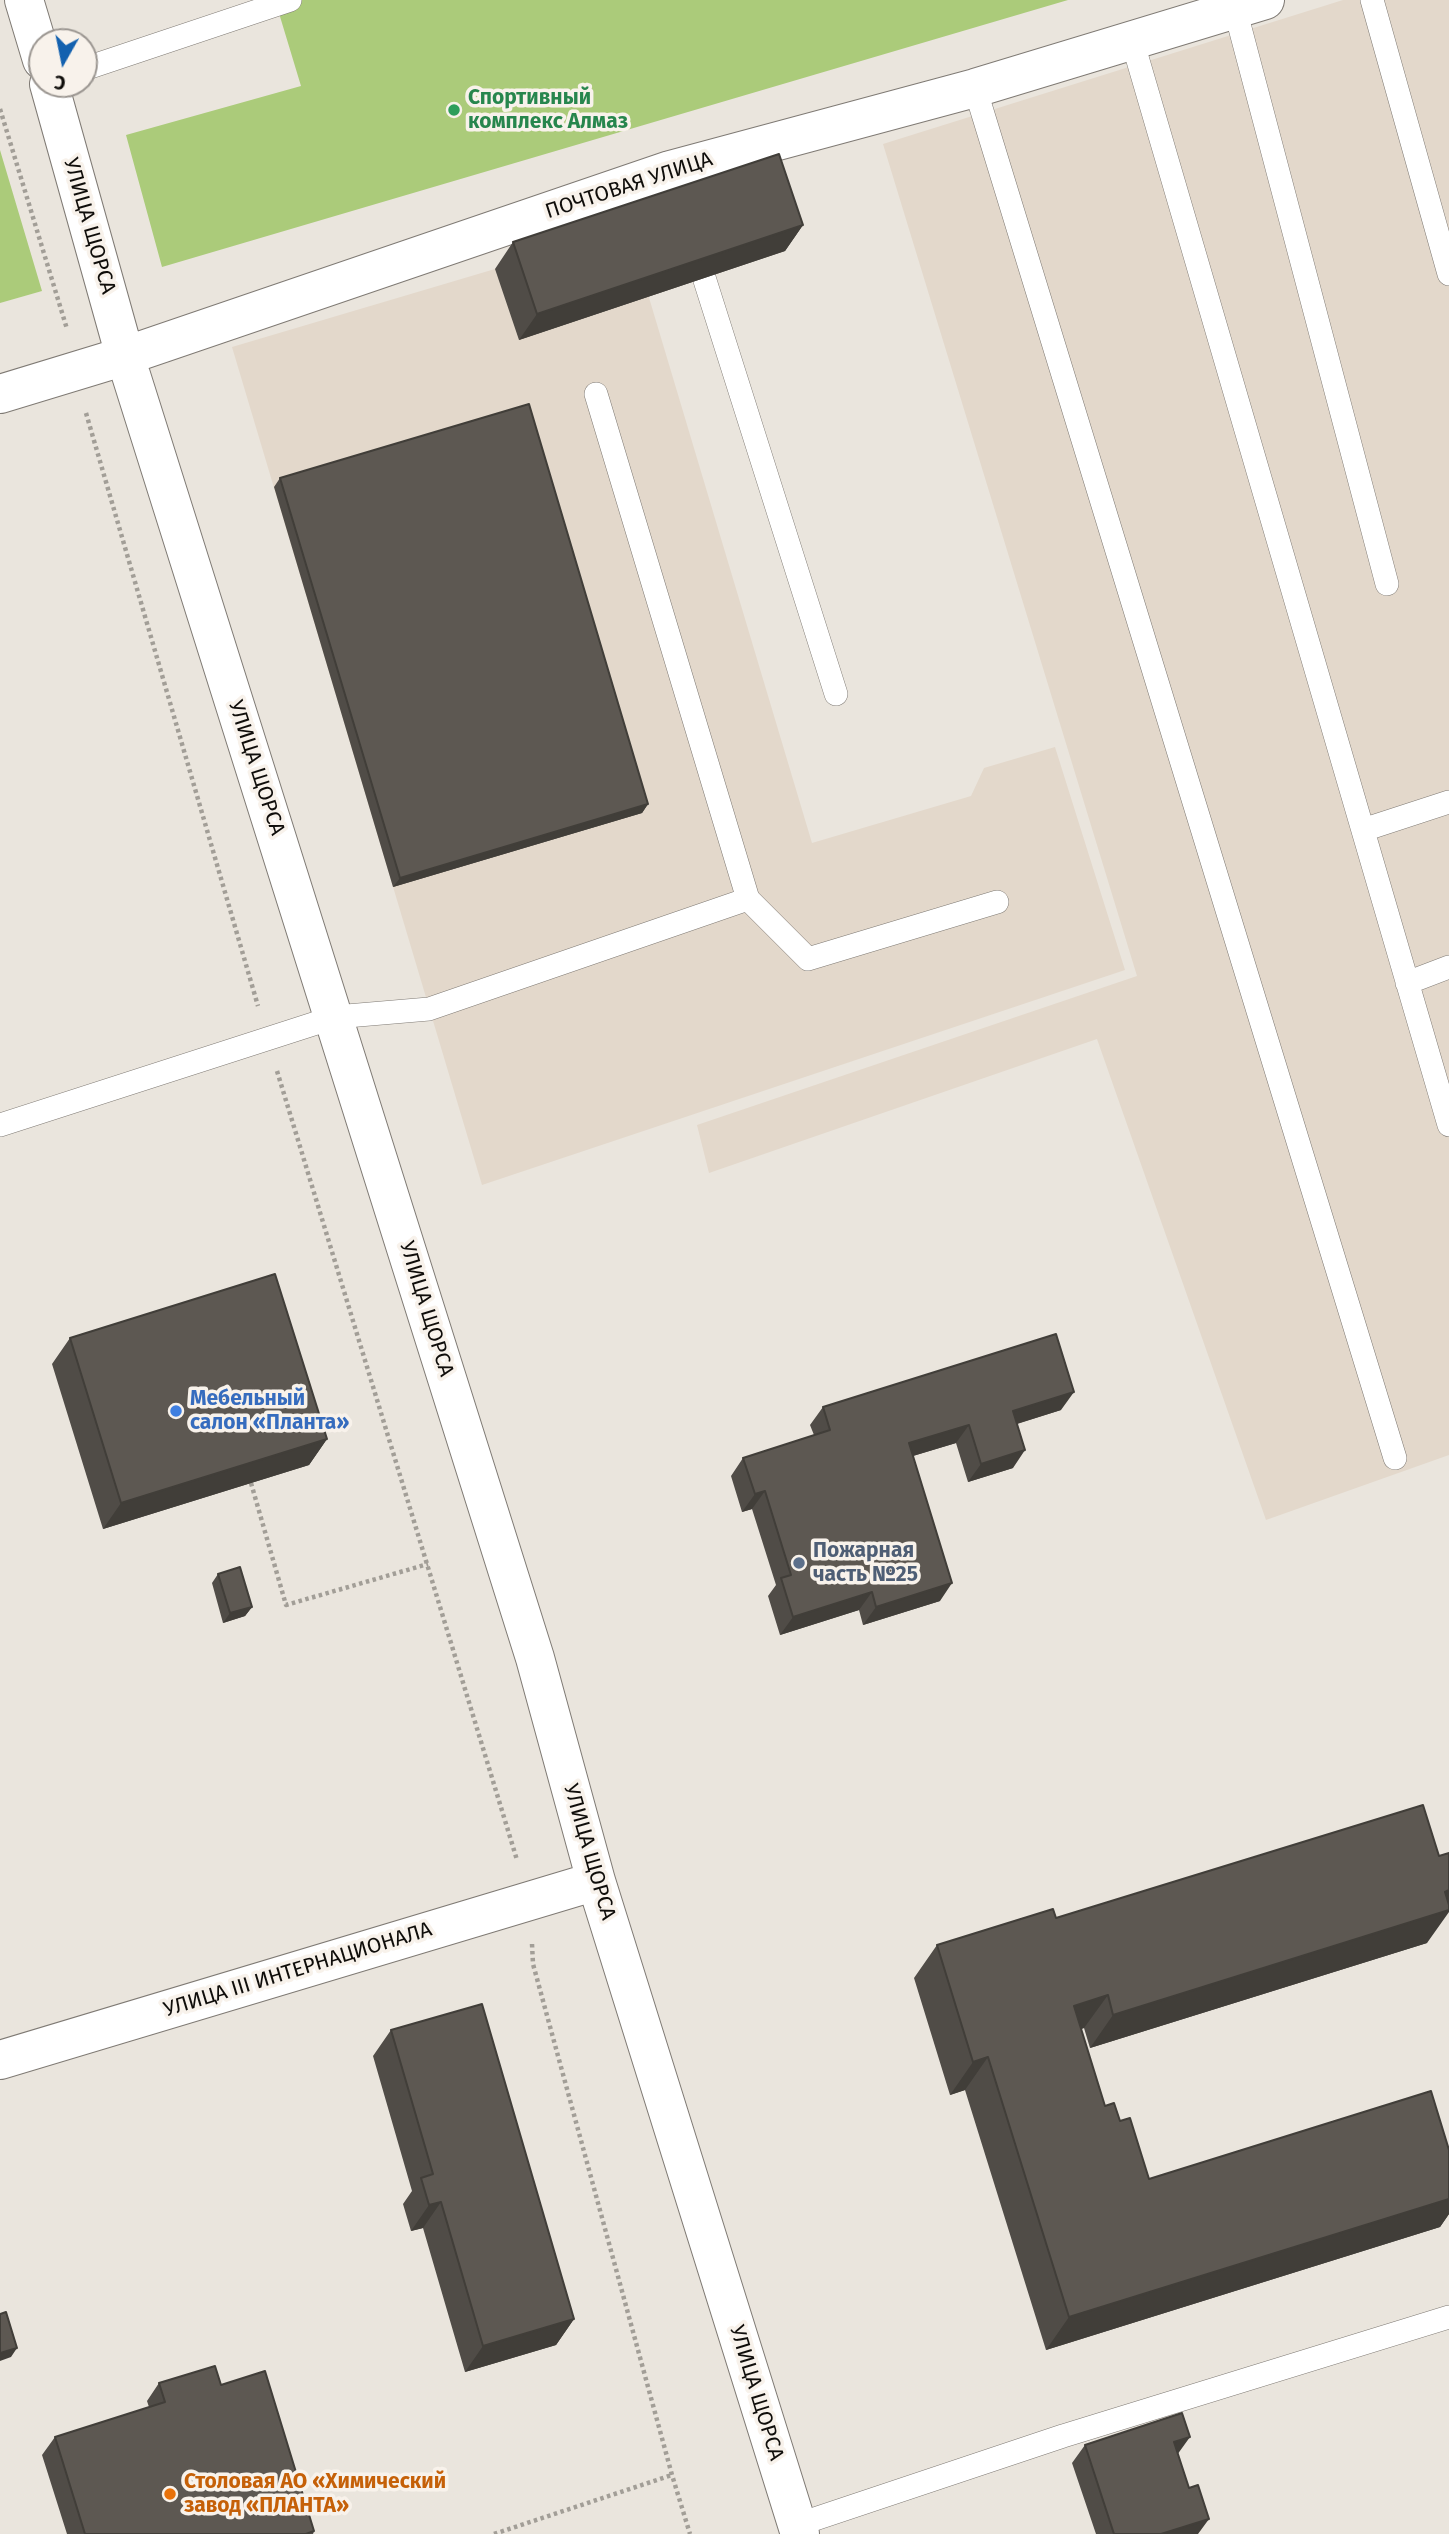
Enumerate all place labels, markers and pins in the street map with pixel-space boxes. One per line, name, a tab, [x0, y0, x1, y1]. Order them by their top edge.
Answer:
place label: Спортивный комплекс Алмаз	[468, 85, 628, 135]
marker: Спортивный комплекс Алмаз	[446, 102, 462, 118]
place label: Мебельный салон «Планта»	[190, 1386, 349, 1436]
marker: Мебельный салон «Планта»	[168, 1403, 184, 1419]
place label: Пожарная часть №25	[813, 1538, 918, 1588]
marker: Пожарная часть №25	[791, 1555, 807, 1571]
place label: Столовая АО «Химический завод «ПЛАНТА»	[184, 2469, 446, 2519]
marker: Столовая АО «Химический завод «ПЛАНТА»	[162, 2486, 178, 2502]

